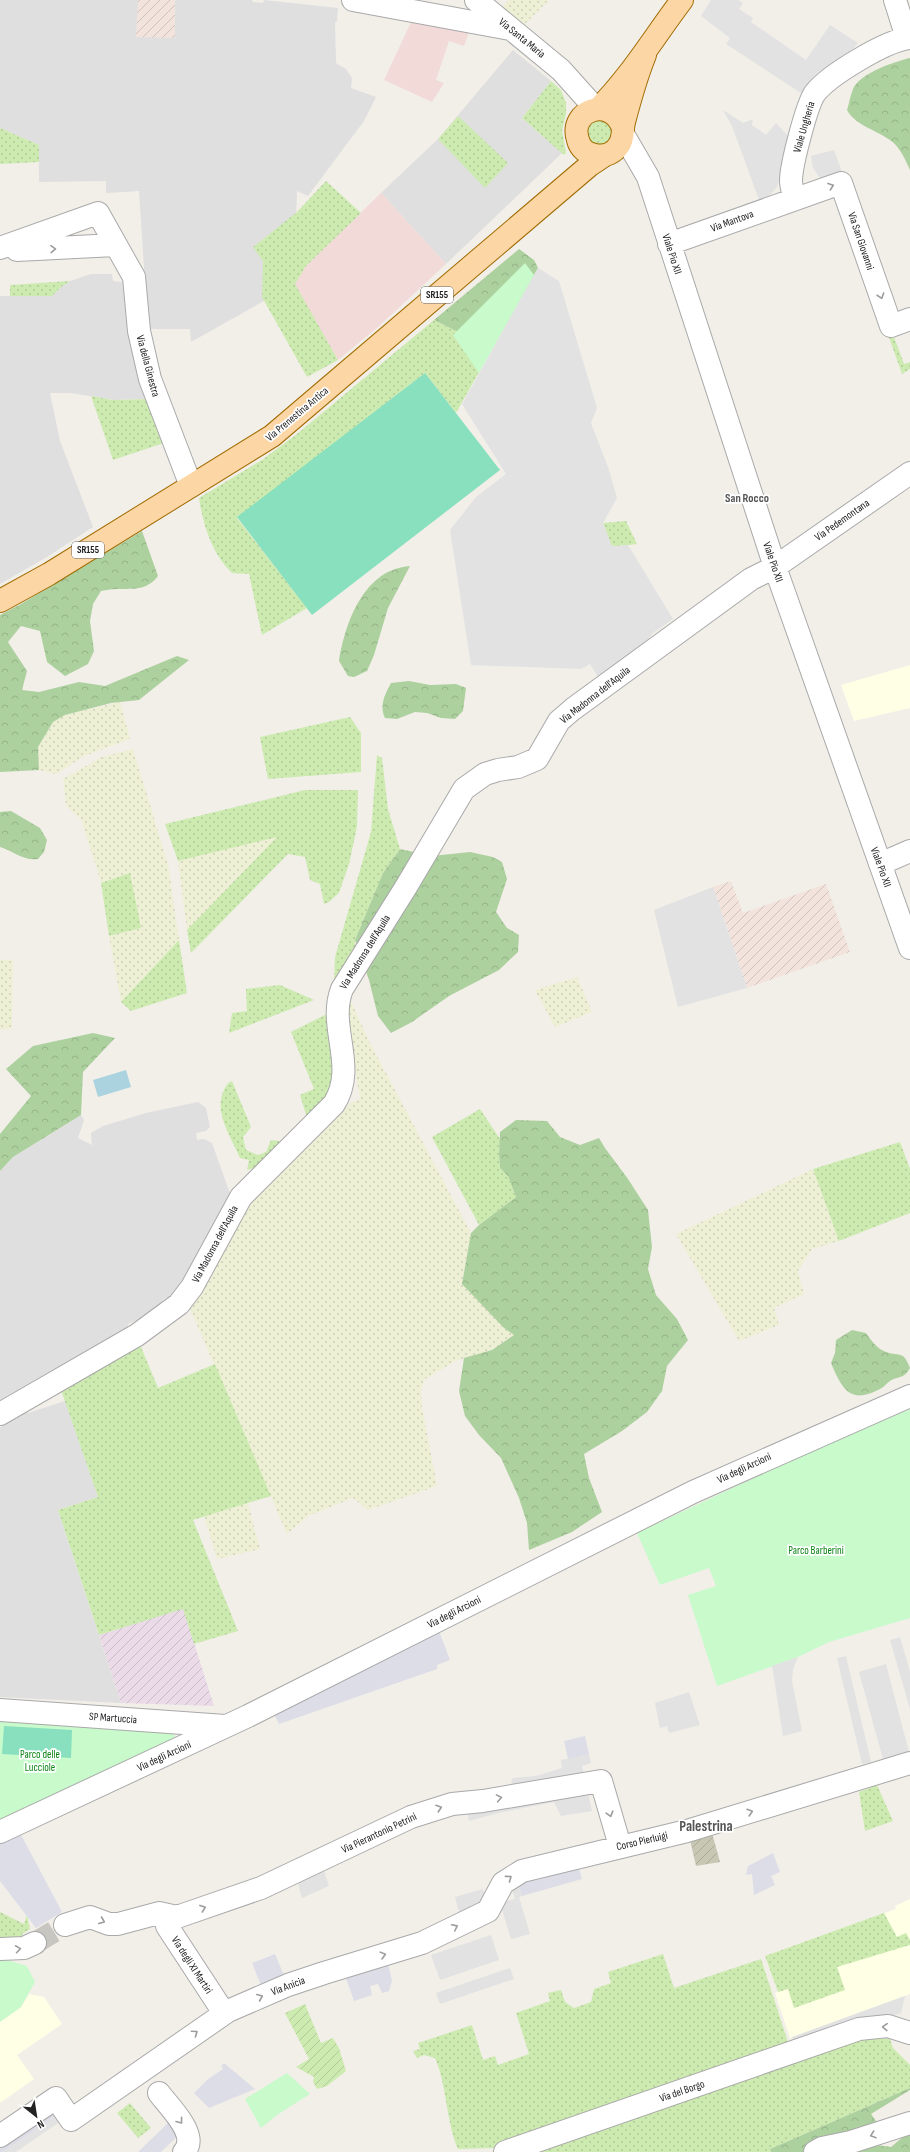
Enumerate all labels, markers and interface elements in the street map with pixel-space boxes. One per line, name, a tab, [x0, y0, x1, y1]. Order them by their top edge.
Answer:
street label: Via Santa Maria	[496, 15, 548, 61]
street label: Viale Ungheria	[791, 100, 817, 154]
one-way arrow	[828, 182, 835, 191]
street label: Via Mantova	[709, 207, 755, 235]
street label: Via San Giovanni	[845, 210, 877, 272]
street label: Viale Pio XII	[659, 232, 685, 276]
one-way arrow	[50, 244, 56, 253]
road number: SR155	[421, 287, 453, 303]
one-way arrow	[876, 292, 884, 299]
street label: Via della Ginestra	[134, 334, 162, 398]
street label: Via Prenestina Antica	[263, 384, 331, 444]
district label: San Rocco	[725, 491, 769, 506]
street label: Via Pedemontana	[812, 496, 872, 544]
street label: Viale Pio XII	[760, 540, 786, 584]
road number: SR155	[72, 542, 104, 558]
street label: Via Madonna dell'Aquila	[557, 664, 633, 726]
street label: Viale Pio XII	[868, 845, 894, 889]
street label: Via Madonna dell'Aquila	[337, 912, 393, 992]
street label: Via Madonna dell'Aquila	[189, 1203, 241, 1285]
street label: Via degli Arcioni	[715, 1450, 773, 1486]
park label: Parco Barberini	[788, 1544, 844, 1557]
street label: Via degli Arcioni	[425, 1593, 483, 1631]
street label: SP Martuccia	[89, 1710, 137, 1726]
street label: Via degli Arcioni	[135, 1738, 193, 1774]
park label: Parco delle Lucciole	[20, 1748, 60, 1774]
one-way arrow	[496, 1795, 503, 1803]
one-way arrow	[435, 1804, 442, 1813]
one-way arrow	[746, 1808, 753, 1817]
street label: Via Pierantonio Petrini	[339, 1810, 419, 1856]
one-way arrow	[605, 1810, 614, 1817]
district label: Palestrina	[679, 1817, 733, 1836]
street label: Corso Pierluigi	[615, 1829, 669, 1853]
one-way arrow	[505, 1875, 512, 1883]
one-way arrow	[199, 1905, 206, 1913]
one-way arrow	[98, 1916, 105, 1924]
one-way arrow	[451, 1924, 458, 1931]
street label: Via degli XI Martiri	[169, 1934, 215, 1996]
one-way arrow	[15, 1945, 21, 1954]
one-way arrow	[379, 1951, 386, 1960]
street label: Via Anicia	[269, 1974, 307, 1998]
one-way arrow	[255, 1994, 263, 2002]
one-way arrow	[882, 2023, 888, 2031]
one-way arrow	[191, 2030, 198, 2038]
street label: Via del Borgo	[658, 2077, 707, 2105]
north arrow	[16, 2096, 56, 2136]
text: N	[35, 2117, 47, 2131]
one-way arrow	[176, 2117, 183, 2124]
one-way arrow	[870, 2130, 877, 2138]

